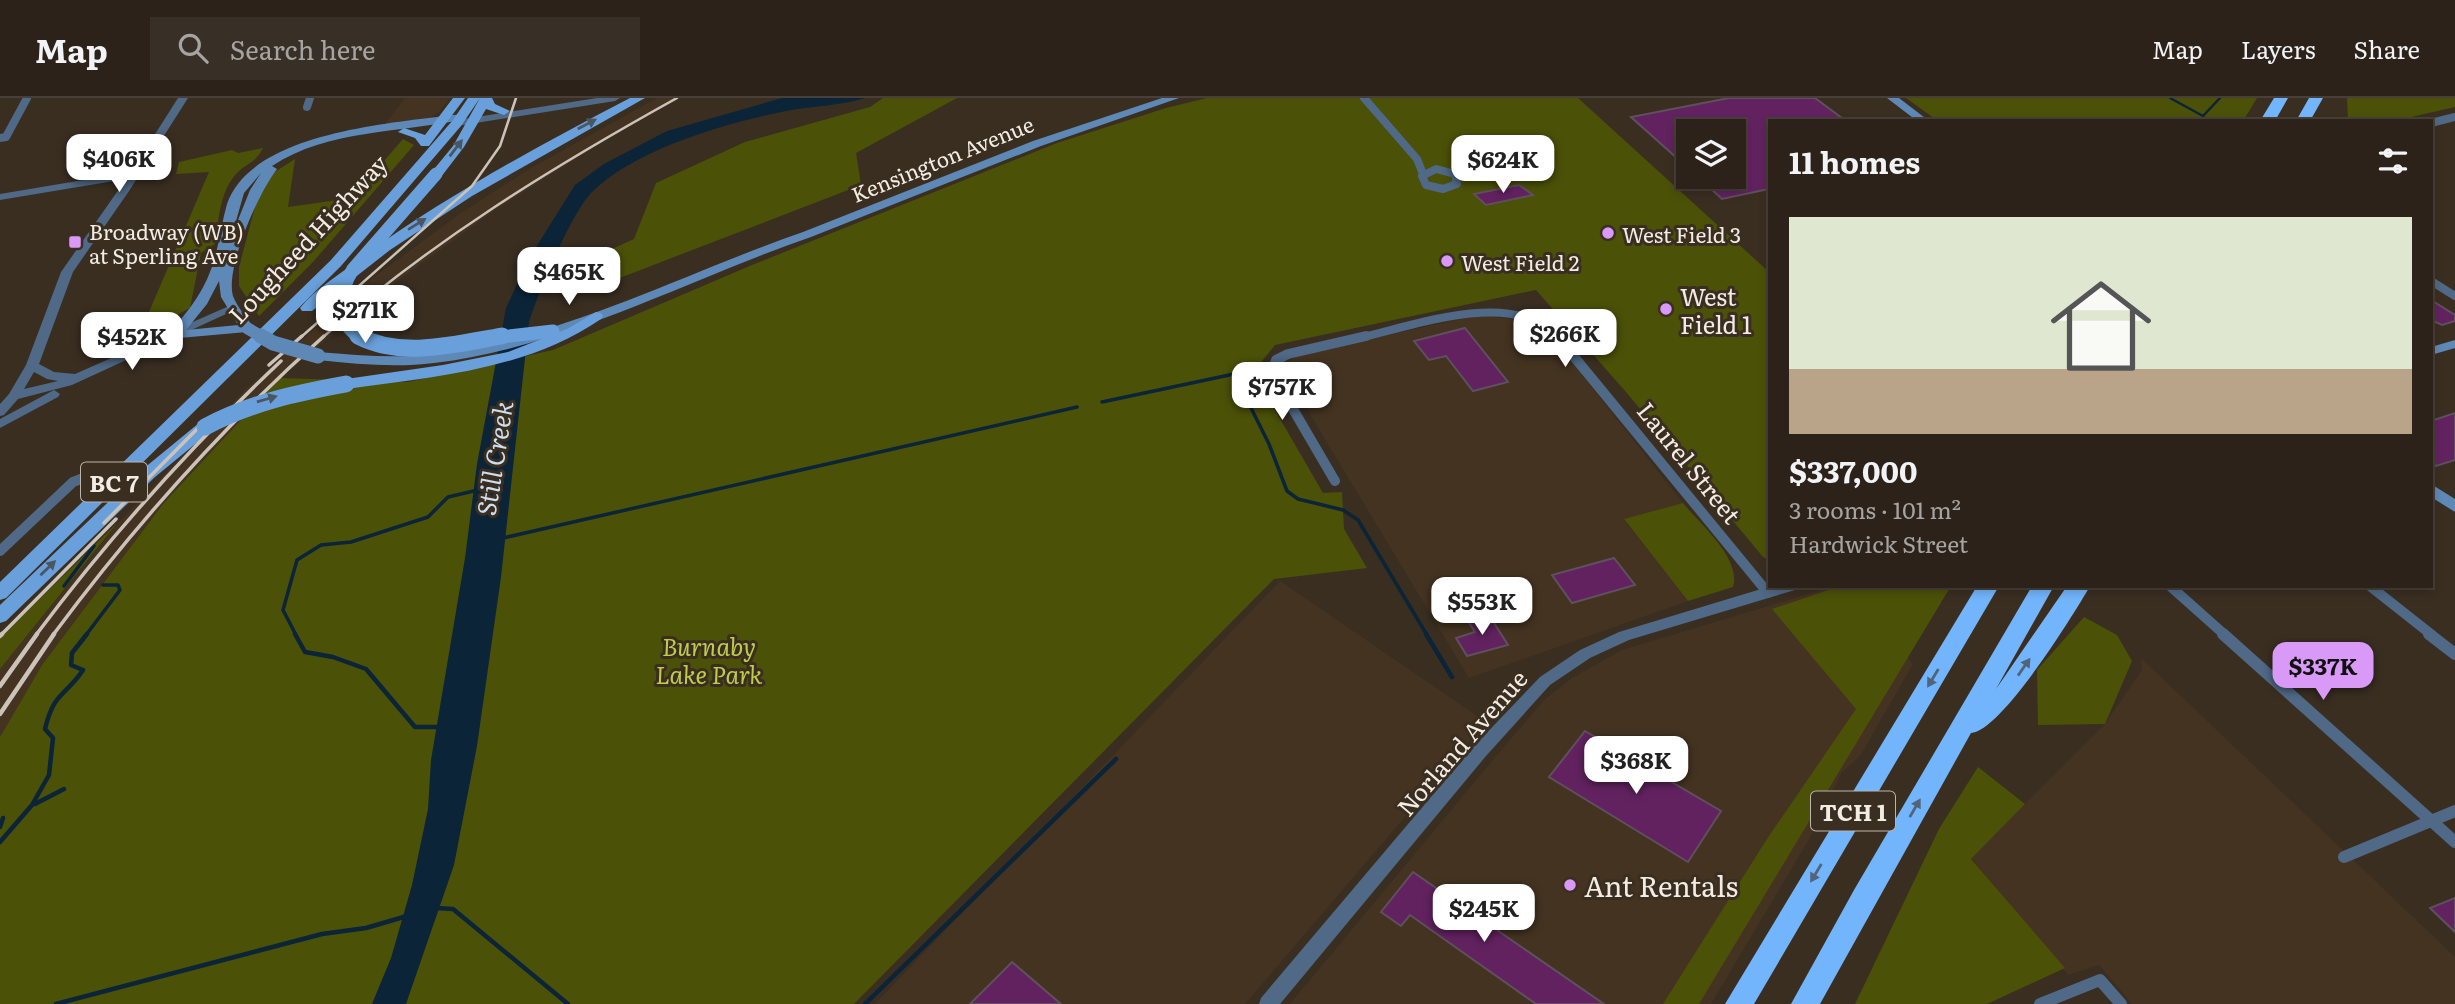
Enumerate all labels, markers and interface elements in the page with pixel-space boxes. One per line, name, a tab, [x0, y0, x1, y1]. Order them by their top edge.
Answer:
search box	[150, 17, 640, 80]
text: Map	[35, 24, 108, 73]
icon: search	[174, 29, 212, 67]
text: Search here	[230, 29, 376, 68]
text: Map	[2152, 31, 2203, 66]
text: Layers	[2241, 31, 2315, 66]
text: Share	[2353, 31, 2420, 66]
street label: Kensington Avenue	[846, 107, 1038, 209]
one-way arrow	[577, 118, 597, 130]
map controls	[1676, 119, 1746, 189]
button: layers	[1676, 119, 1746, 189]
pin: $406K	[70, 134, 168, 194]
pin: $624K	[1454, 136, 1552, 195]
text: 11 homes	[1789, 139, 1920, 183]
text: $406K	[82, 140, 156, 174]
one-way arrow	[448, 140, 463, 158]
text: $624K	[1467, 141, 1539, 175]
icon: filters	[2374, 142, 2412, 180]
street label: Lougheed Highway	[219, 146, 395, 330]
place label: Broadway (WB) at Sperling Ave	[89, 215, 244, 270]
one-way arrow	[407, 218, 426, 231]
place label: West Field 3	[1622, 218, 1741, 249]
marker: West Field 3	[1600, 225, 1616, 241]
marker: Broadway (WB) at Sperling Ave	[67, 234, 83, 250]
place label: West Field 2	[1461, 246, 1580, 277]
pin: $465K	[520, 248, 618, 307]
text: $465K	[533, 253, 605, 287]
marker: West Field 2	[1439, 253, 1455, 269]
icon: home	[2038, 263, 2164, 389]
place label: West Field 1	[1680, 278, 1752, 341]
pin: $271K	[316, 286, 414, 345]
text: $271K	[332, 291, 398, 325]
marker: West Field 1	[1658, 301, 1674, 317]
pin: $266K	[1516, 310, 1614, 369]
pin: $452K	[83, 313, 181, 372]
text: $266K	[1530, 315, 1600, 349]
text: $452K	[97, 318, 167, 352]
pin: $757K	[1233, 362, 1331, 422]
text: $757K	[1248, 368, 1316, 402]
one-way arrow	[257, 393, 279, 404]
street label: Laurel Street	[1630, 394, 1750, 531]
water label: Still Creek	[465, 397, 521, 518]
text: $337,000	[1789, 448, 1918, 492]
road number: BC 7	[81, 462, 147, 502]
text: 3 rooms · 101 m²	[1789, 492, 1961, 526]
text: Hardwick Street	[1789, 526, 1968, 560]
one-way arrow	[40, 560, 57, 577]
pin: $553K	[1433, 578, 1531, 637]
text: $553K	[1447, 583, 1517, 617]
park label: Burnaby Lake Park	[655, 628, 763, 691]
pin: $337K	[2274, 642, 2372, 702]
text: $337K	[2289, 648, 2357, 682]
one-way arrow	[2017, 657, 2030, 677]
street label: Norland Avenue	[1388, 661, 1534, 823]
one-way arrow	[1927, 668, 1940, 687]
pin: $368K	[1587, 736, 1685, 796]
text: $368K	[1600, 742, 1672, 776]
road number: TCH 1	[1811, 792, 1895, 831]
one-way arrow	[1908, 798, 1920, 818]
one-way arrow	[1810, 863, 1822, 882]
place label: Ant Rentals	[1584, 864, 1738, 906]
marker: Ant Rentals	[1562, 877, 1578, 893]
pin: $245K	[1435, 884, 1533, 944]
text: $245K	[1449, 890, 1519, 924]

